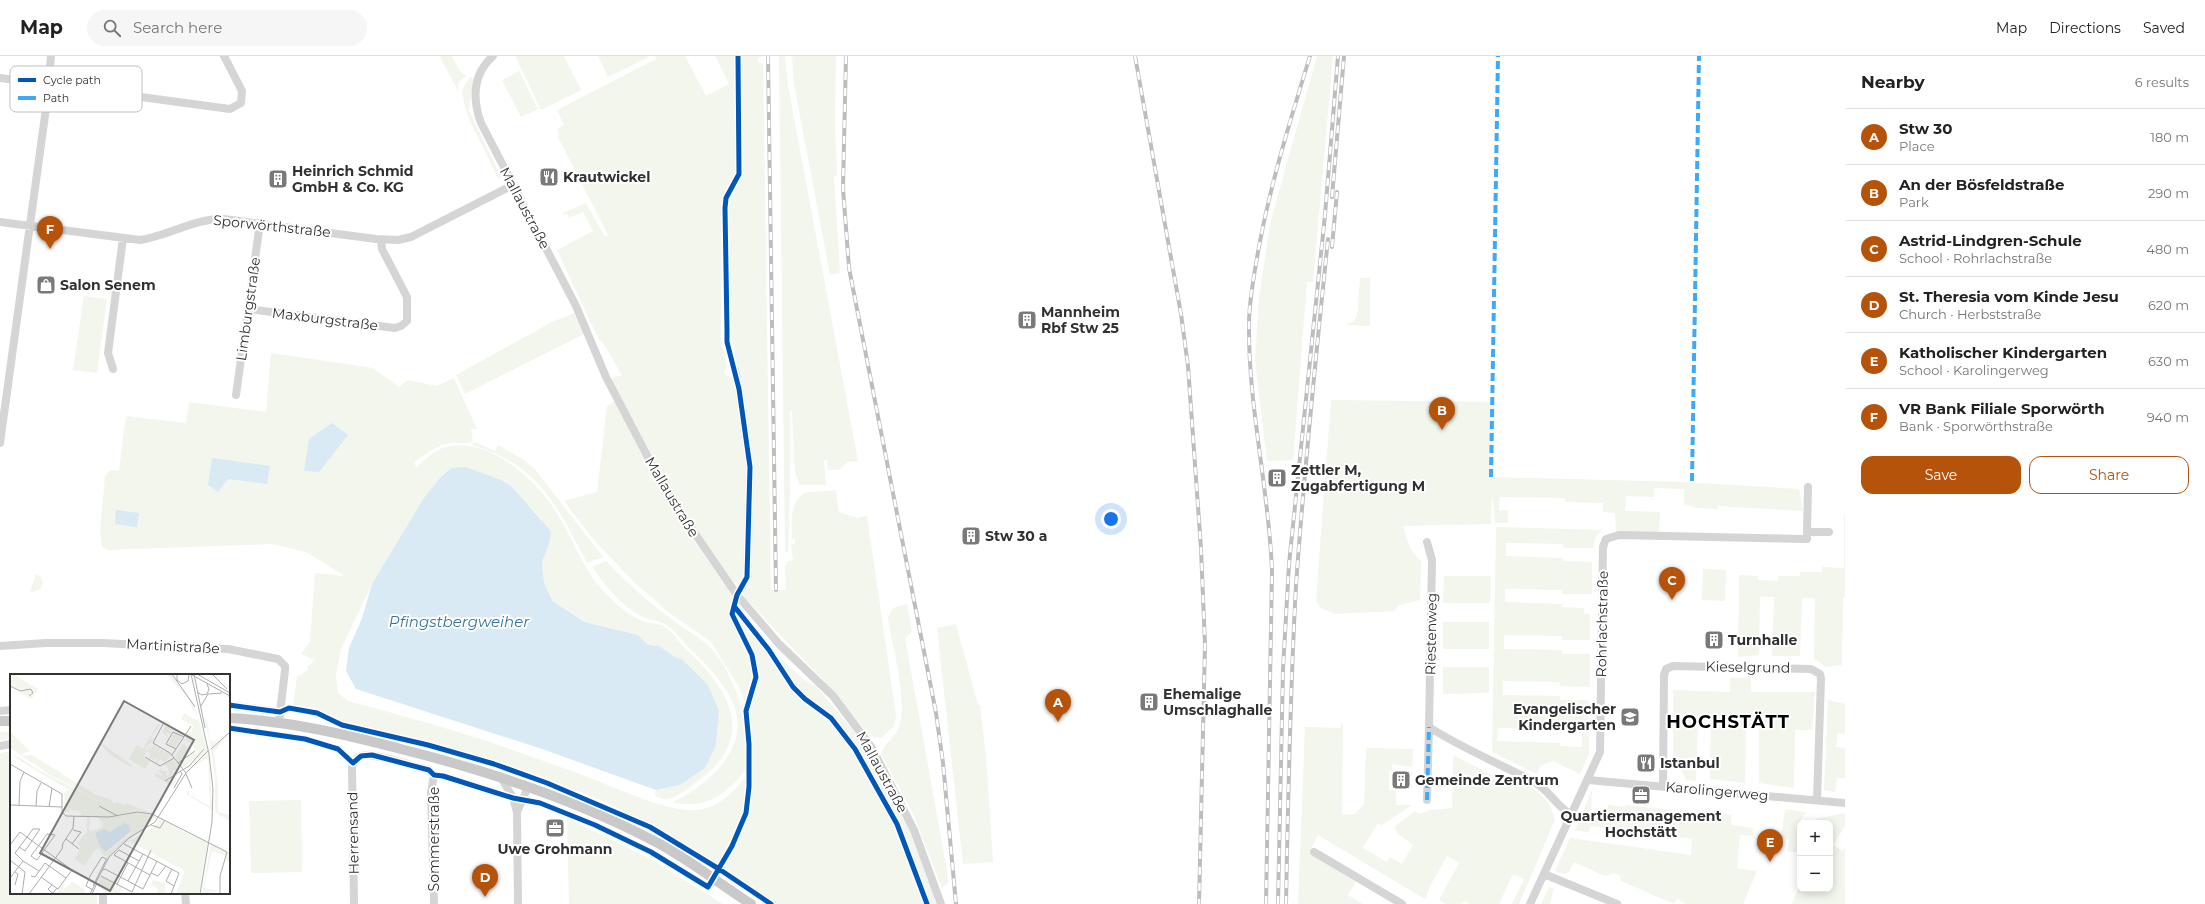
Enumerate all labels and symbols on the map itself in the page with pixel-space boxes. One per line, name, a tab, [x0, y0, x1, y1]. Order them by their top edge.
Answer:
legend	[10, 66, 142, 112]
text: Cycle path	[43, 73, 101, 87]
text: Path	[43, 91, 69, 105]
place label: Heinrich Schmid GmbH & Co. KG	[292, 162, 414, 196]
street label: Mallaustraße	[496, 164, 554, 252]
restaurant icon: Krautwickel	[538, 166, 560, 188]
building icon: Heinrich Schmid GmbH & Co. KG	[267, 168, 289, 190]
place label: Krautwickel	[563, 168, 650, 186]
street label: Sporwörthstraße	[212, 211, 332, 241]
pin: F	[37, 216, 63, 249]
street label: Limburgstraße	[232, 256, 264, 362]
shop icon: Salon Senem	[35, 274, 57, 296]
place label: Salon Senem	[60, 276, 156, 294]
place label: Mannheim Rbf Stw 25	[1041, 303, 1120, 337]
street label: Maxburgstraße	[271, 304, 379, 334]
building icon: Mannheim Rbf Stw 25	[1016, 309, 1038, 331]
pin: B	[1429, 397, 1455, 430]
street label: Mallaustraße	[641, 454, 703, 540]
place label: Zettler M, Zugabfertigung M	[1291, 461, 1425, 495]
building icon: Zettler M, Zugabfertigung M	[1266, 467, 1288, 489]
your location	[1101, 509, 1121, 529]
building icon: Stw 30 a	[960, 525, 982, 547]
place label: Stw 30 a	[985, 527, 1047, 545]
pin: C	[1659, 567, 1685, 600]
street label: Rohrlachstraße	[1592, 570, 1612, 678]
street label: Riestenweg	[1421, 593, 1441, 675]
water label: Pfingstbergweiher	[389, 612, 530, 631]
building icon: Turnhalle	[1703, 629, 1725, 651]
place label: Turnhalle	[1728, 631, 1798, 649]
street label: Martinistraße	[126, 635, 220, 657]
street label: Kieselgrund	[1705, 657, 1791, 677]
inset map	[10, 674, 230, 894]
place label: Ehemalige Umschlaghalle	[1163, 685, 1272, 719]
pin: A	[1045, 689, 1071, 722]
building icon: Ehemalige Umschlaghalle	[1138, 691, 1160, 713]
place label: Evangelischer Kindergarten	[1513, 700, 1616, 734]
school or university icon: Evangelischer Kindergarten	[1619, 706, 1641, 728]
district label: HOCHSTÄTT	[1666, 711, 1790, 733]
street label: Mallaustraße	[852, 728, 912, 816]
restaurant icon: Istanbul	[1635, 752, 1657, 774]
place label: Istanbul	[1660, 754, 1720, 772]
building icon: Gemeinde Zentrum	[1390, 769, 1412, 791]
place label: Gemeinde Zentrum	[1415, 771, 1559, 789]
street label: Karolingerweg	[1665, 778, 1769, 804]
office icon: Quartiermanagement Hochstätt	[1630, 784, 1652, 806]
street label: Sommerstraße	[425, 787, 443, 891]
street label: Herrensand	[343, 791, 363, 875]
place label: Quartiermanagement Hochstätt	[1560, 807, 1722, 841]
office icon: Uwe Grohmann	[544, 817, 566, 839]
pin: E	[1757, 829, 1783, 862]
place label: Uwe Grohmann	[498, 840, 612, 858]
pin: D	[472, 864, 498, 897]

